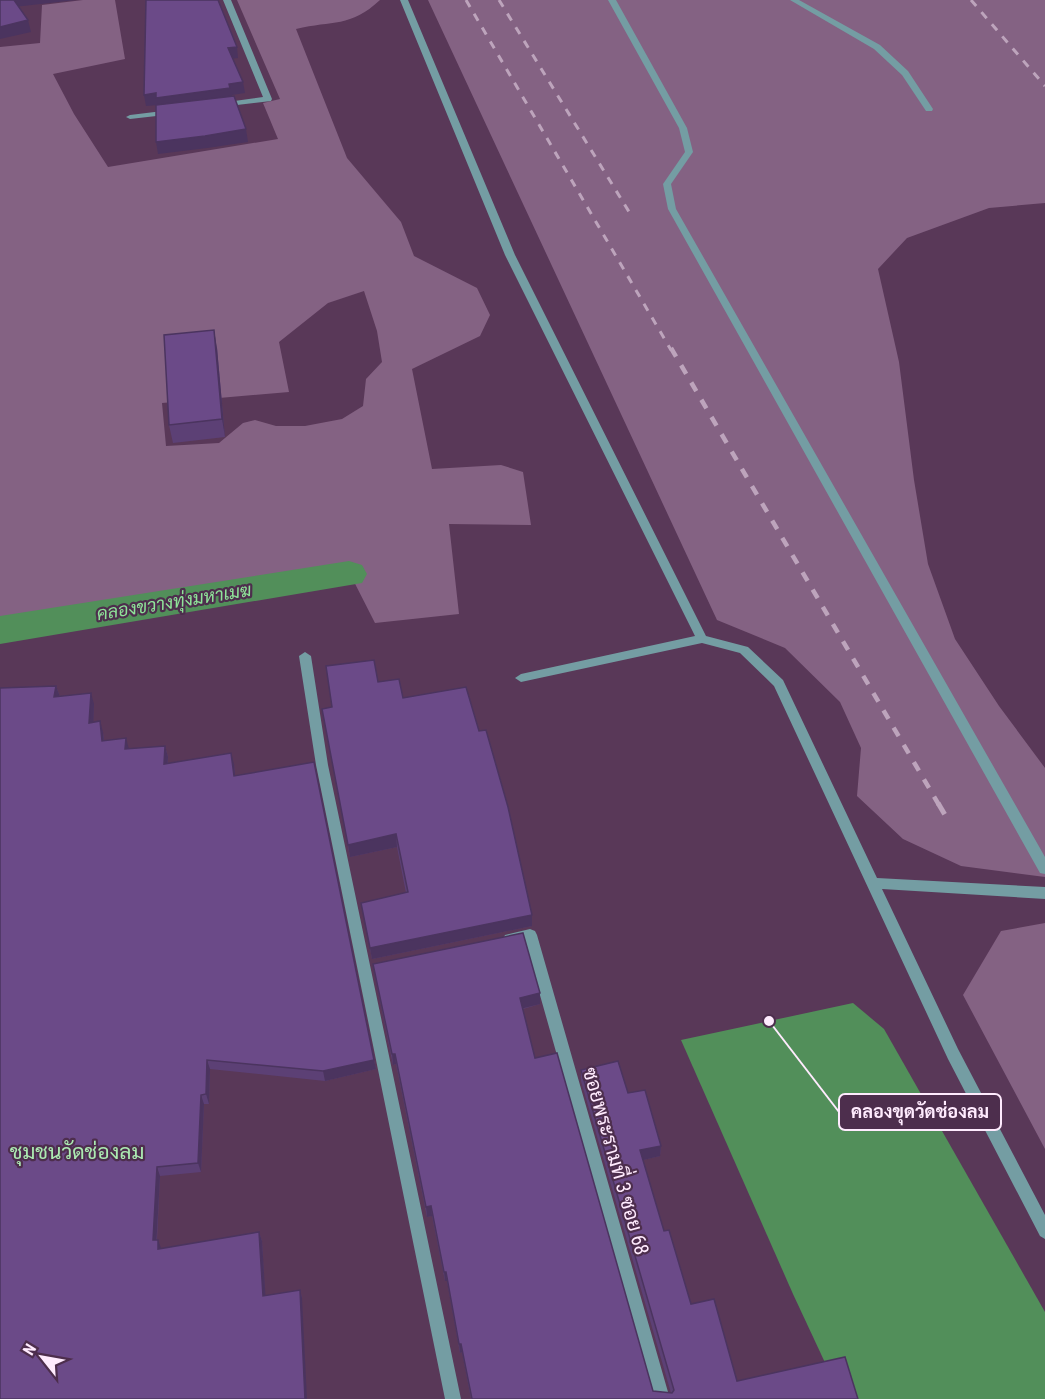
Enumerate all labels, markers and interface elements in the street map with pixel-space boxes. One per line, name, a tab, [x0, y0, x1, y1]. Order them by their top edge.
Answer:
water label: คลองขวางทุ่งมหาเมฆ	[95, 578, 254, 626]
street label: ซอยพระรามที่ 3 ซอย 68	[578, 1063, 659, 1258]
callout: คลองขุดวัดช่องลม	[839, 1094, 1001, 1130]
text: คลองขุดวัดช่องลม	[851, 1100, 989, 1126]
district label: ชุมชนวัดช่องลม	[10, 1140, 144, 1166]
north arrow	[12, 1327, 72, 1387]
text: N	[19, 1340, 40, 1359]

